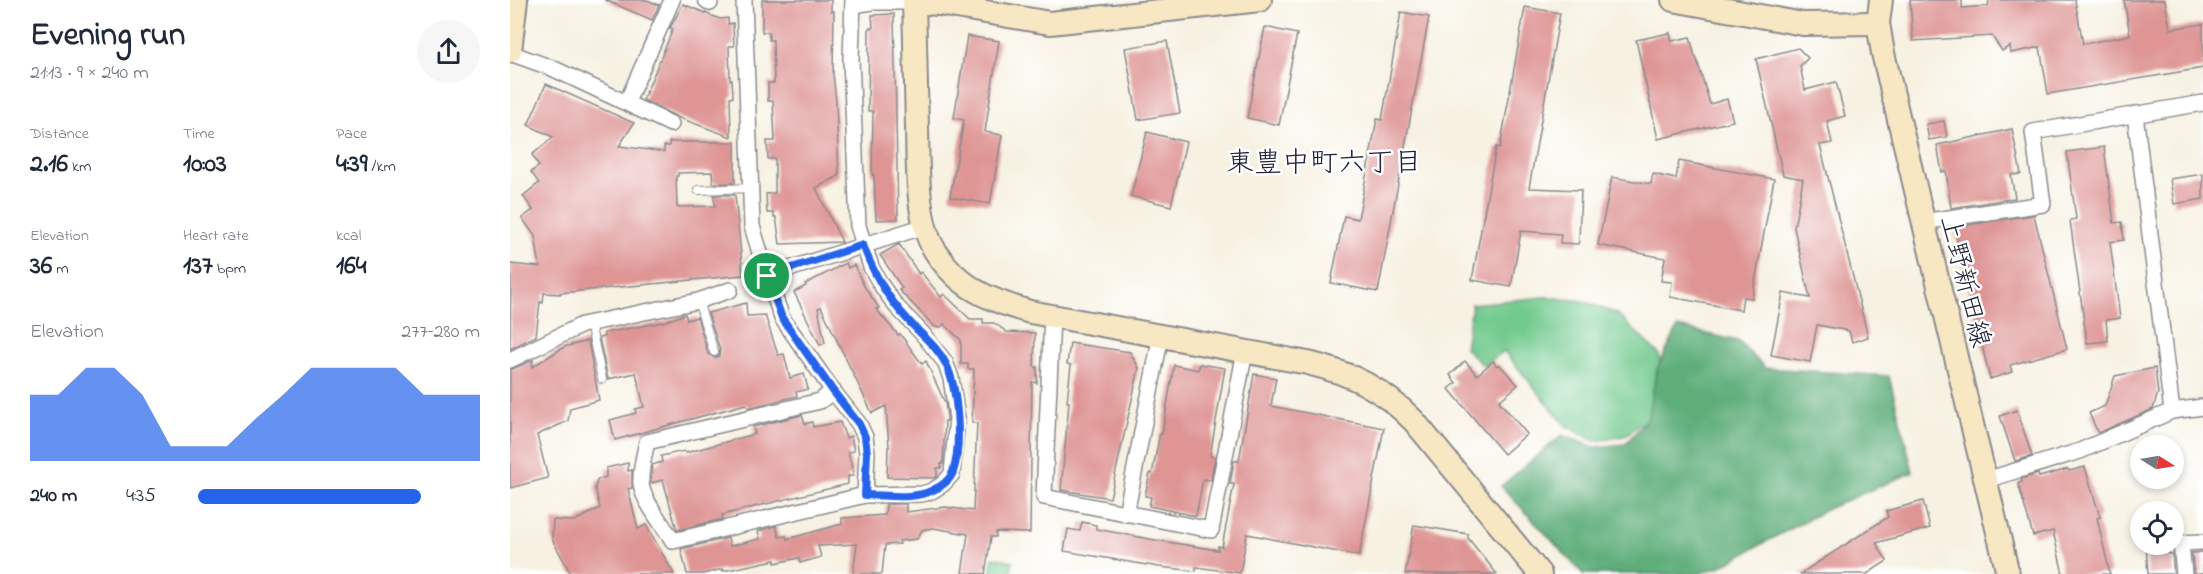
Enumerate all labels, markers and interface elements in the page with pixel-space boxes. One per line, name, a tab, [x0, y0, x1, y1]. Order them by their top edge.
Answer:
text: Evening run	[30, 12, 185, 60]
button: share	[417, 20, 480, 83]
text: 21:13 · 9 × 240 m	[30, 59, 149, 88]
text: Distance	[30, 122, 89, 146]
text: Time	[183, 122, 215, 146]
text: Pace	[336, 122, 367, 146]
district label: 東豊中町六丁目	[1226, 144, 1422, 185]
text: 2.16	[30, 146, 68, 184]
text: 10:03	[183, 146, 227, 184]
text: 4:39	[336, 146, 368, 184]
text: km	[68, 155, 91, 179]
text: /km	[368, 155, 396, 179]
street label: 上野新田線	[1928, 211, 1999, 352]
text: Elevation	[30, 224, 89, 248]
text: Heart rate	[183, 224, 249, 248]
text: kcal	[336, 224, 361, 248]
text: 36	[30, 248, 52, 286]
text: 137	[183, 248, 213, 286]
text: 164	[336, 248, 366, 286]
pin	[741, 250, 792, 301]
text: m	[52, 257, 69, 281]
text: bpm	[213, 257, 246, 281]
icon: arrive	[750, 259, 783, 292]
text: Elevation	[30, 318, 104, 347]
text: 277–280 m	[401, 318, 480, 347]
north arrow	[2130, 435, 2184, 489]
map controls	[2130, 435, 2184, 555]
text: 240 m	[30, 482, 77, 511]
text: 4:35	[126, 482, 156, 511]
button: locate	[2130, 501, 2184, 555]

